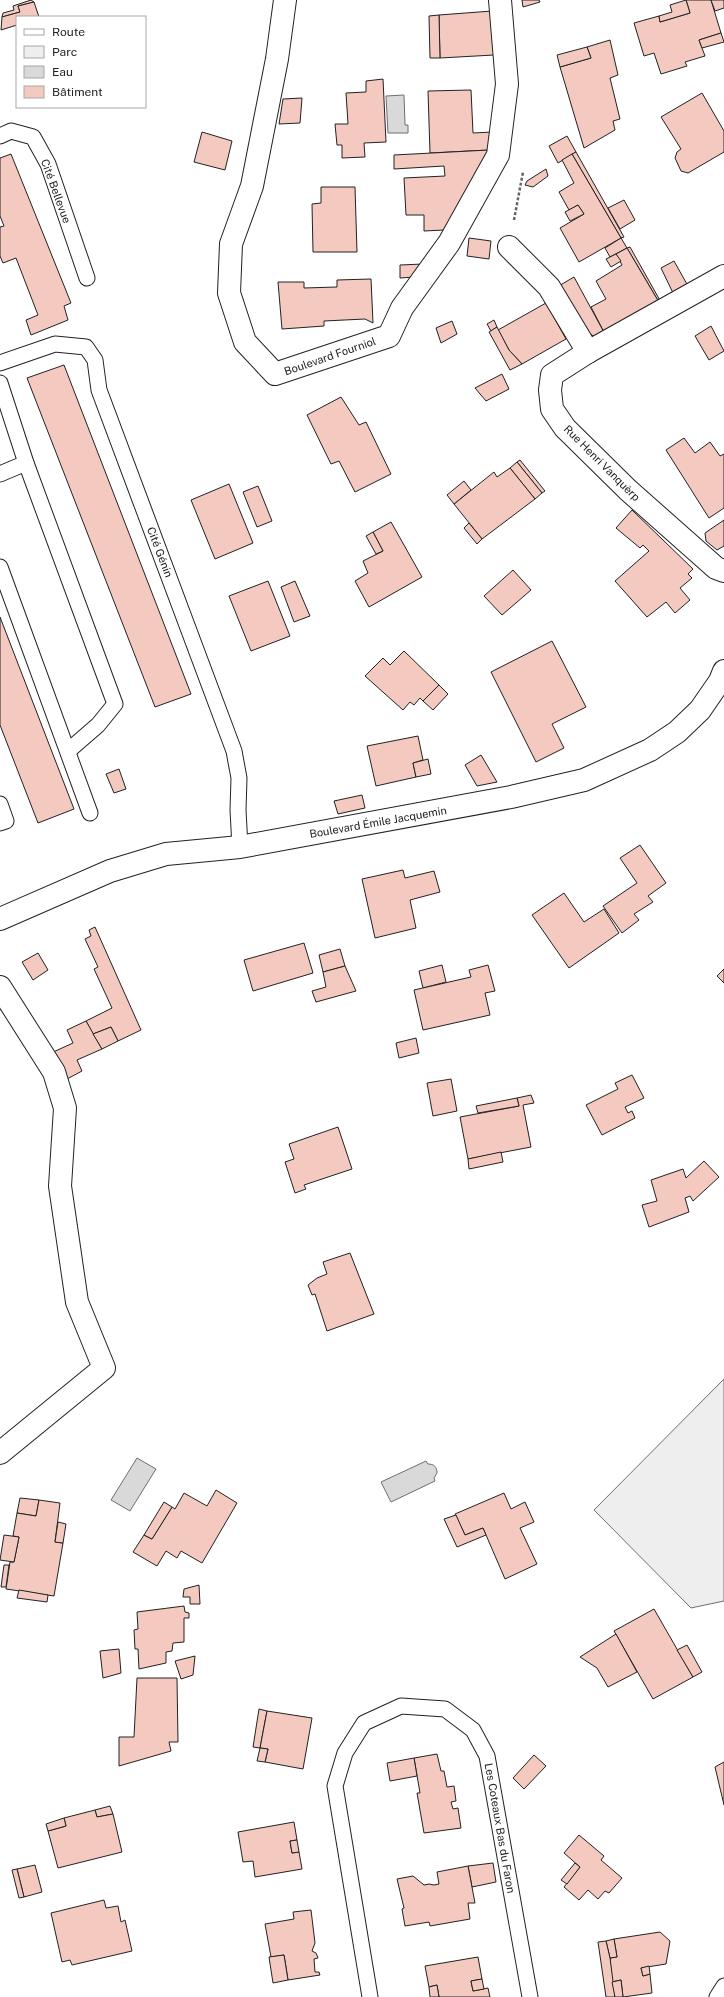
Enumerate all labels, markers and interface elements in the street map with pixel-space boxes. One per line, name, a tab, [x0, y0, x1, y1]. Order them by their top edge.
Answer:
legend	[16, 16, 146, 108]
text: Route	[52, 25, 85, 39]
text: Parc	[52, 45, 77, 59]
text: Eau	[52, 65, 73, 79]
text: Bâtiment	[52, 85, 103, 99]
street label: Cité Bellevue	[39, 157, 73, 225]
street label: Boulevard Fourniol	[283, 335, 377, 377]
street label: Rue Henri Vanquèrp	[562, 423, 643, 504]
street label: Cité Génin	[145, 525, 175, 579]
street label: Boulevard Émile Jacquemin	[308, 803, 448, 840]
street label: Les Coteaux Bas du Faron	[483, 1762, 517, 1894]

